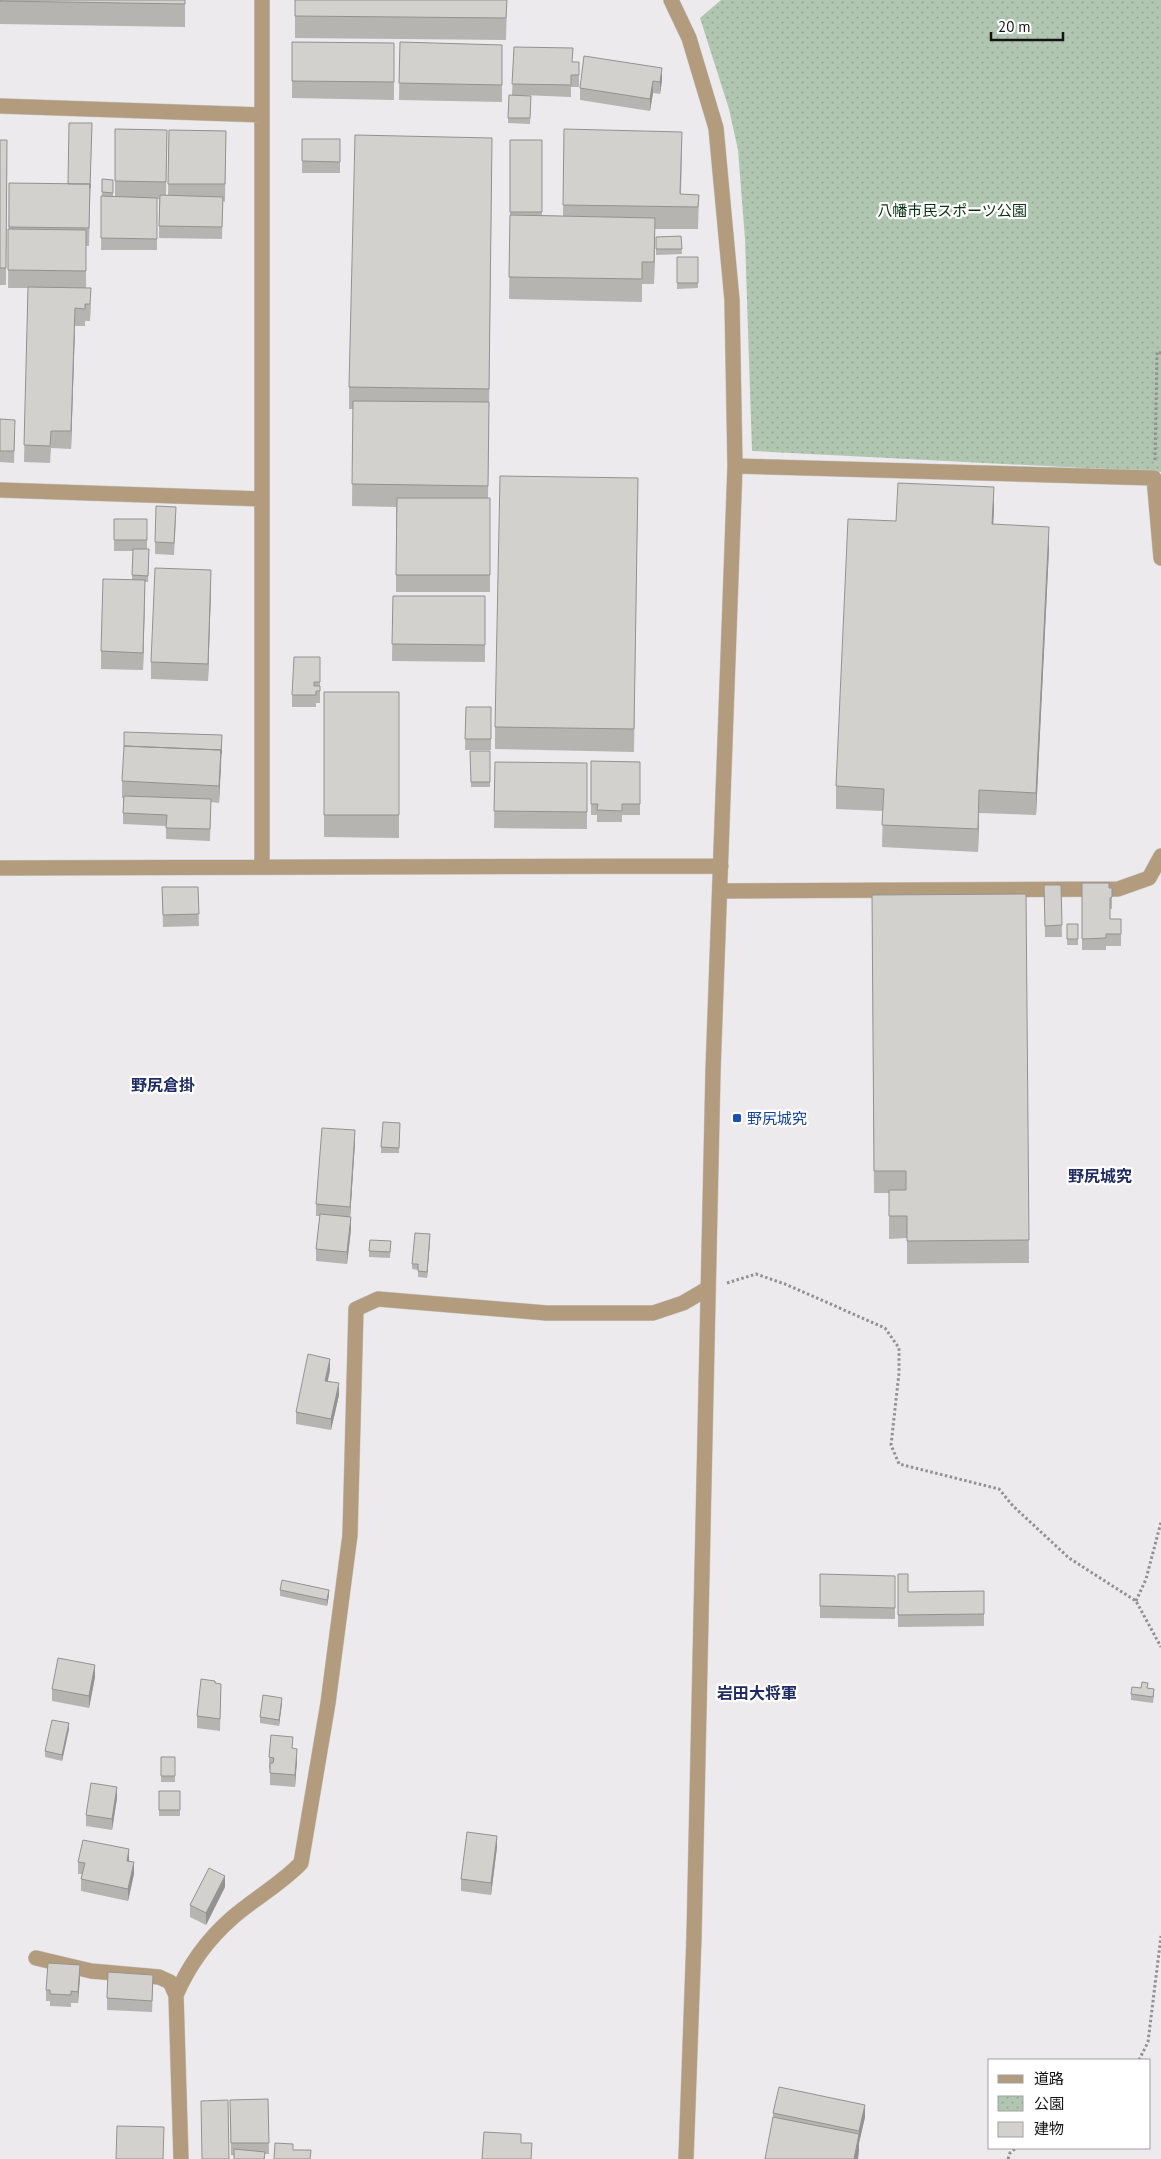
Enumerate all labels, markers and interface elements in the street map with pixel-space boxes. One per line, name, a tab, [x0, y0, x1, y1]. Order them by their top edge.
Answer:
scale bar	[991, 10, 1064, 42]
text: 20 m	[998, 17, 1031, 36]
park label: 八幡市民スポーツ公園	[877, 201, 1027, 220]
district label: 野尻倉掛	[131, 1075, 195, 1095]
place label: 野尻城究	[747, 1109, 807, 1128]
marker: 野尻城究	[731, 1112, 743, 1124]
district label: 野尻城究	[1068, 1166, 1132, 1186]
district label: 岩田大将軍	[717, 1683, 797, 1703]
legend	[988, 2059, 1151, 2149]
text: 道路	[1034, 2069, 1064, 2088]
text: 公園	[1034, 2094, 1064, 2113]
text: 建物	[1034, 2119, 1064, 2138]

